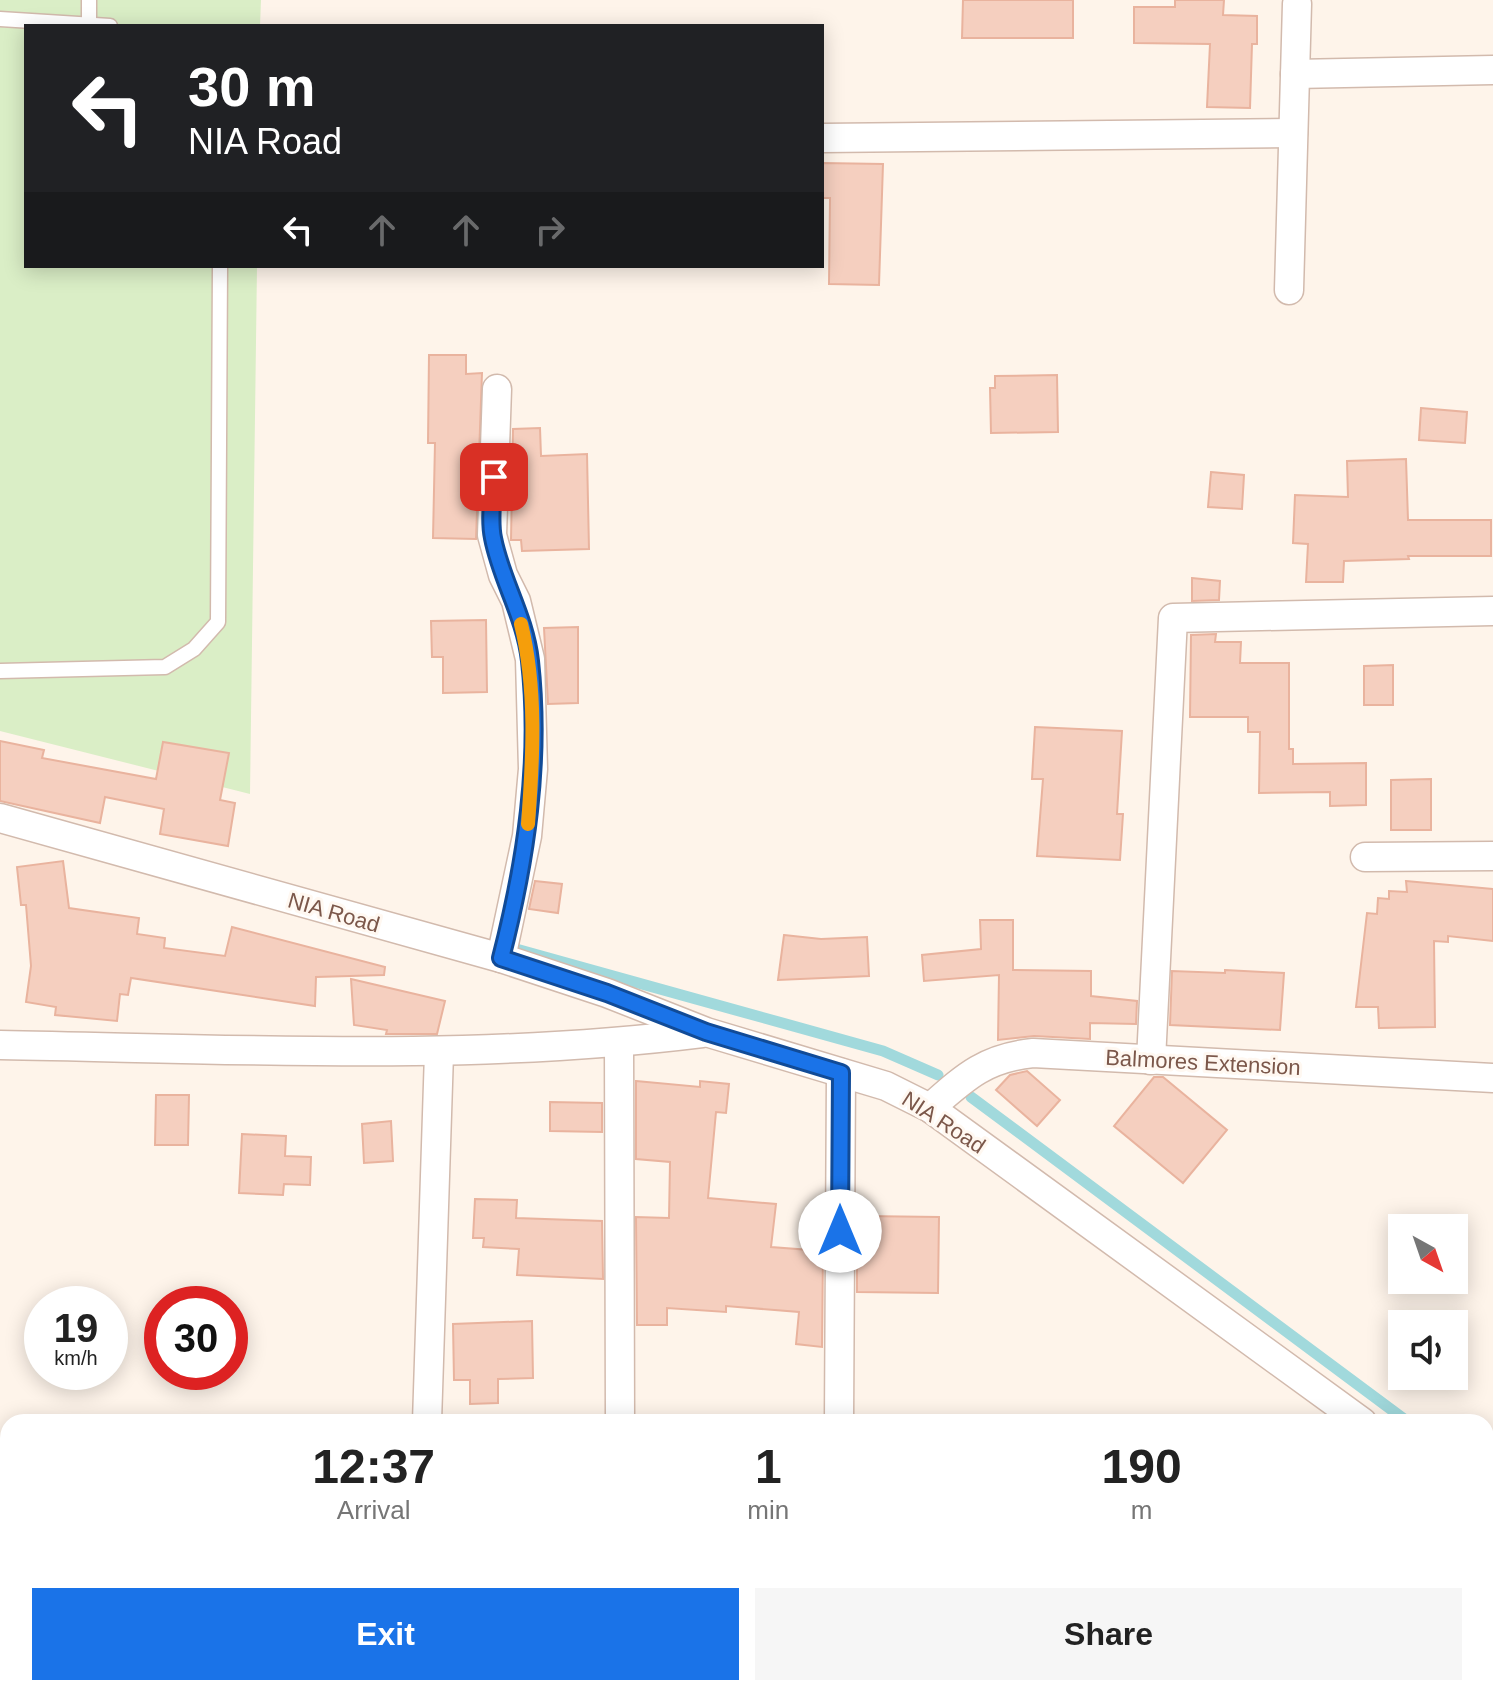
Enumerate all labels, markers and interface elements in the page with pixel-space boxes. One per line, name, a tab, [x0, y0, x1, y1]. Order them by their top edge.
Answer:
text: 30 m	[188, 55, 316, 118]
icon: left	[56, 56, 160, 160]
text: NIA Road	[188, 121, 342, 162]
icon: left	[276, 208, 320, 252]
icon: ahead	[360, 208, 404, 252]
icon: ahead	[444, 208, 488, 252]
icon: right	[528, 208, 572, 252]
pin	[460, 443, 528, 511]
icon: arrive	[472, 455, 516, 499]
street label: NIA Road	[285, 887, 383, 937]
street label: Balmores Extension	[1105, 1045, 1301, 1080]
street label: NIA Road	[897, 1086, 990, 1159]
position arrow	[798, 1189, 882, 1273]
north arrow	[1388, 1214, 1468, 1294]
map controls	[1388, 1214, 1468, 1390]
speed limit sign: 30	[144, 1286, 248, 1390]
text: 19	[54, 1306, 98, 1350]
button: sound	[1388, 1310, 1468, 1390]
text: km/h	[54, 1347, 98, 1369]
text: 12:37	[312, 1440, 435, 1493]
text: 1	[755, 1440, 782, 1493]
text: 190	[1102, 1440, 1182, 1493]
text: Arrival	[337, 1495, 411, 1525]
text: min	[747, 1495, 789, 1525]
text: m	[1131, 1495, 1152, 1525]
button: Exit	[32, 1588, 739, 1680]
button: Share	[755, 1588, 1462, 1680]

